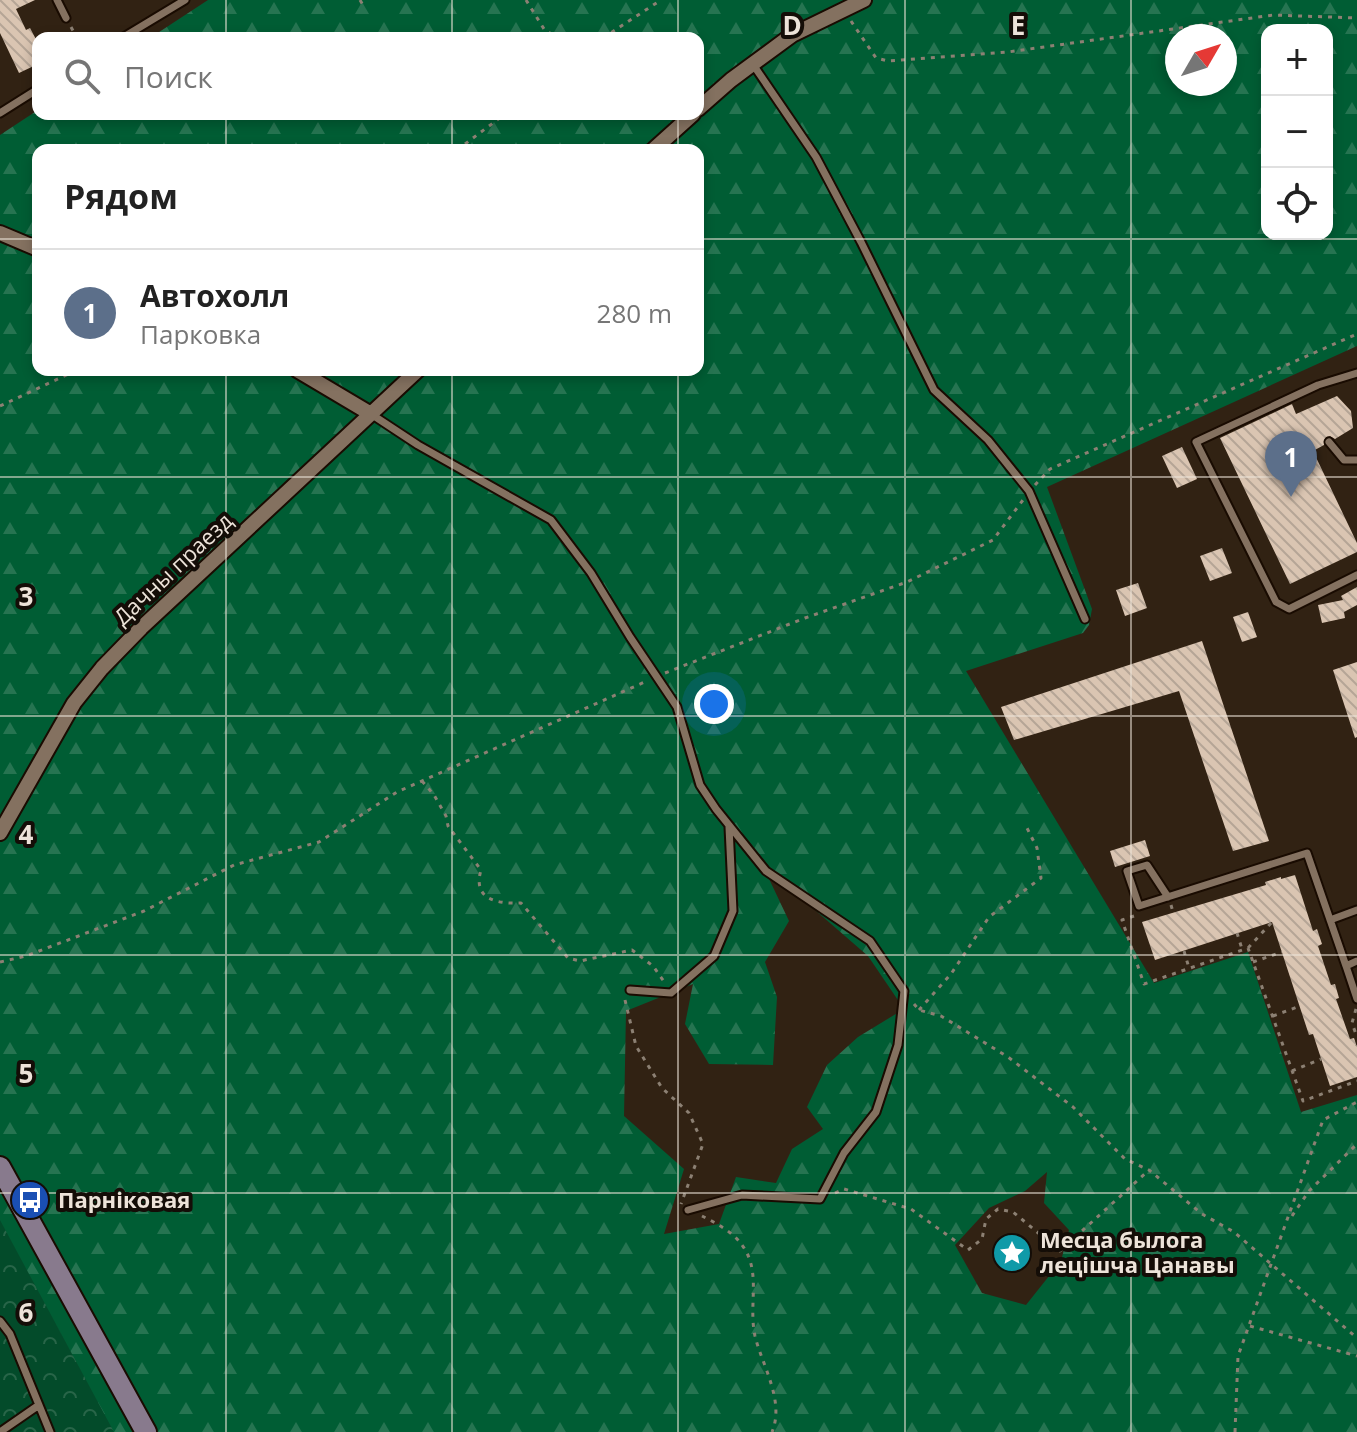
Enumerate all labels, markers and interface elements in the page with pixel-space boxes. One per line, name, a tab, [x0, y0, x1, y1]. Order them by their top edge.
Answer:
text: D	[782, 7, 802, 43]
text: E	[1011, 7, 1025, 43]
north arrow	[1165, 24, 1237, 96]
map controls	[1261, 24, 1333, 240]
button: +	[1261, 24, 1333, 96]
search box	[32, 32, 704, 120]
icon: search	[60, 54, 104, 98]
text: Поиск	[124, 56, 213, 97]
button: −	[1261, 96, 1333, 168]
button: locate	[1261, 168, 1333, 240]
text: Рядом	[64, 173, 178, 219]
text: Автохолл	[140, 275, 289, 316]
text: 1	[83, 295, 97, 331]
text: 280 m	[597, 295, 672, 331]
text: Парковка	[140, 316, 261, 352]
pin: 1	[1265, 431, 1317, 497]
street label: Дачны праезд	[106, 505, 238, 631]
text: 3	[19, 578, 33, 614]
your location	[694, 684, 734, 724]
text: 4	[19, 816, 34, 852]
text: 5	[19, 1055, 33, 1091]
bus stop icon: Парніковая	[9, 1179, 51, 1221]
place label: Парніковая	[58, 1184, 190, 1214]
place label: Месца былога лецішча Цанавы	[1040, 1224, 1235, 1279]
place icon: Месца былога лецішча Цанавы	[991, 1232, 1033, 1274]
text: 6	[19, 1294, 34, 1330]

